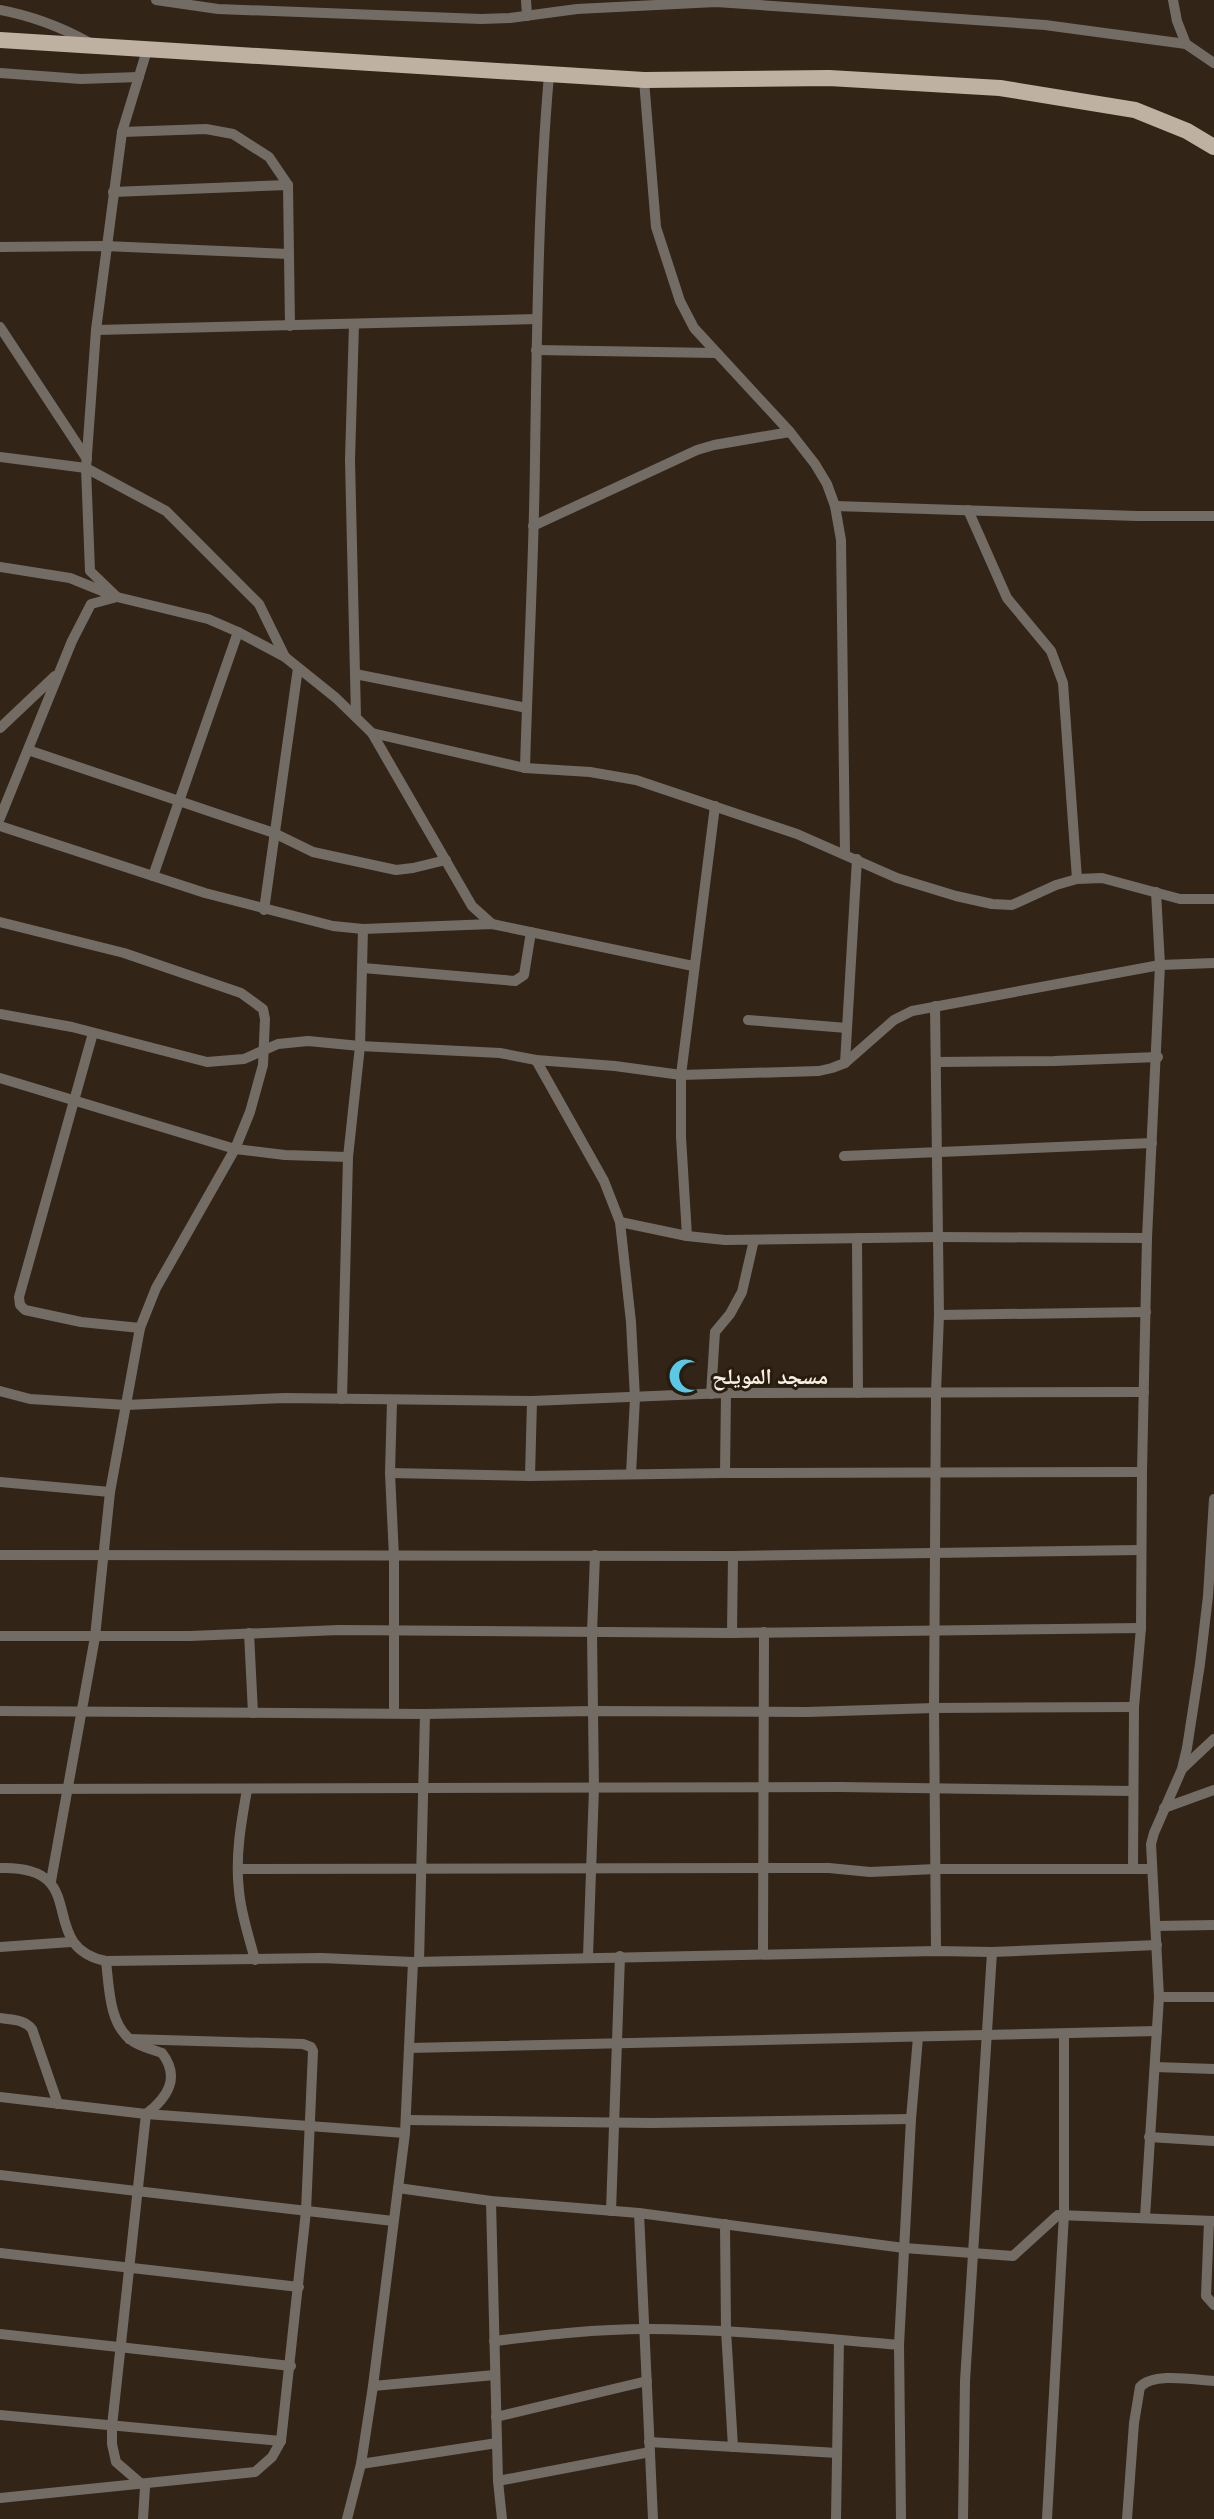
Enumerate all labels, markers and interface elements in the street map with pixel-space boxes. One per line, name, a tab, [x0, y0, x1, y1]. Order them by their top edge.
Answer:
mosque icon: مسجد المويلح	[667, 1357, 705, 1395]
place label: مسجد المويلح	[712, 1364, 828, 1391]

